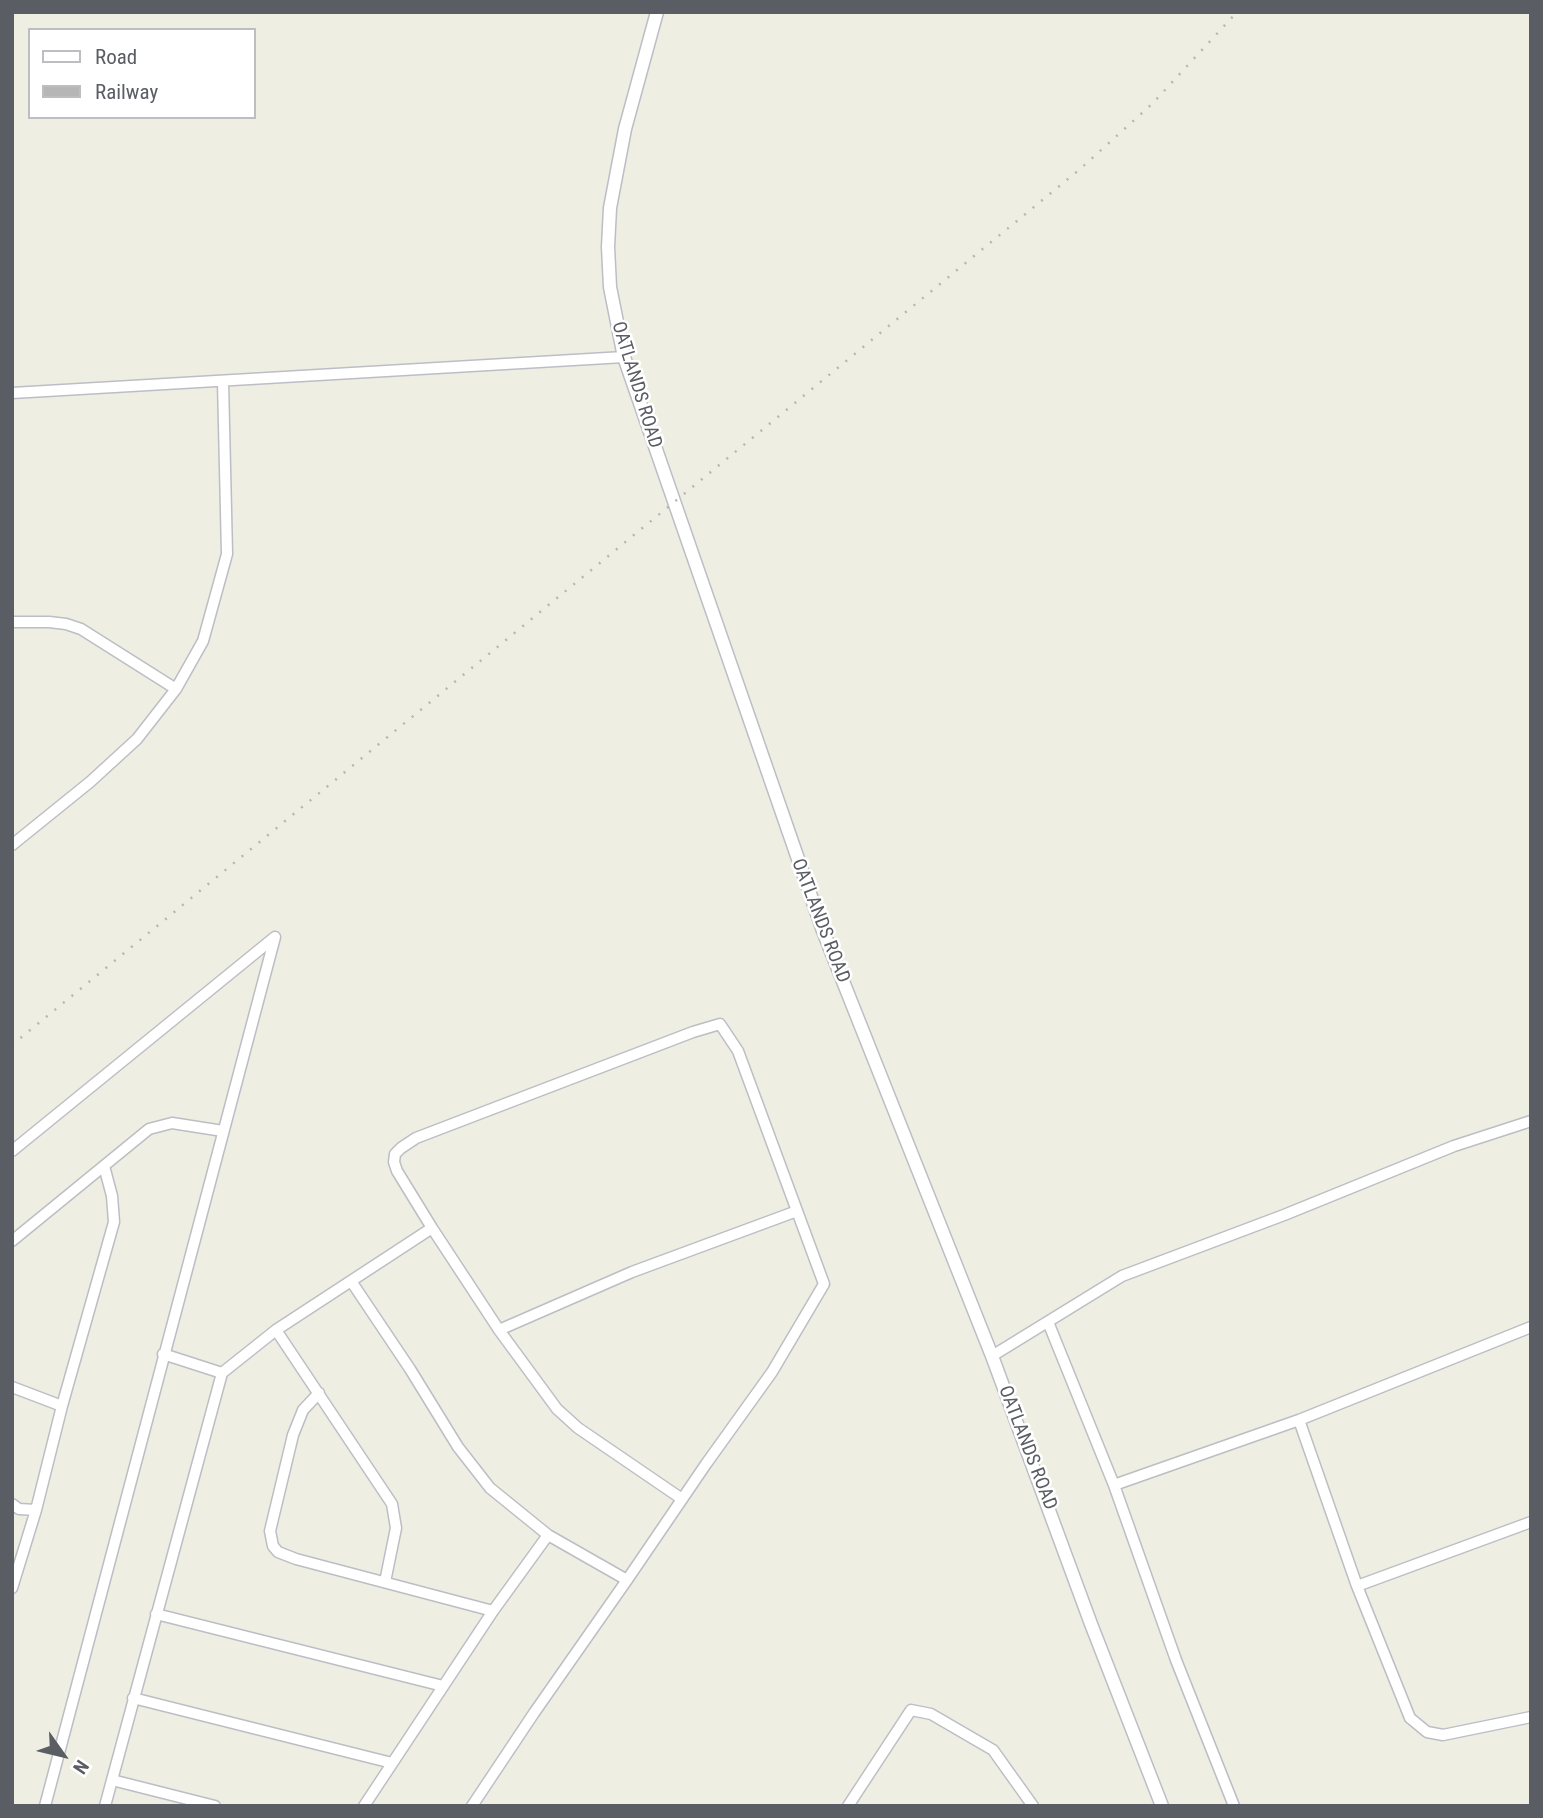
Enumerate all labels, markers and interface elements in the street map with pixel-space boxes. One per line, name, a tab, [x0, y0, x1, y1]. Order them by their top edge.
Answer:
legend	[28, 28, 256, 119]
text: Road	[95, 45, 137, 69]
text: Railway	[95, 80, 158, 104]
street label: OATLANDS ROAD	[606, 319, 666, 451]
street label: OATLANDS ROAD	[786, 856, 854, 986]
street label: OATLANDS ROAD	[993, 1383, 1061, 1513]
north arrow	[28, 1720, 98, 1790]
text: N	[68, 1756, 94, 1778]

